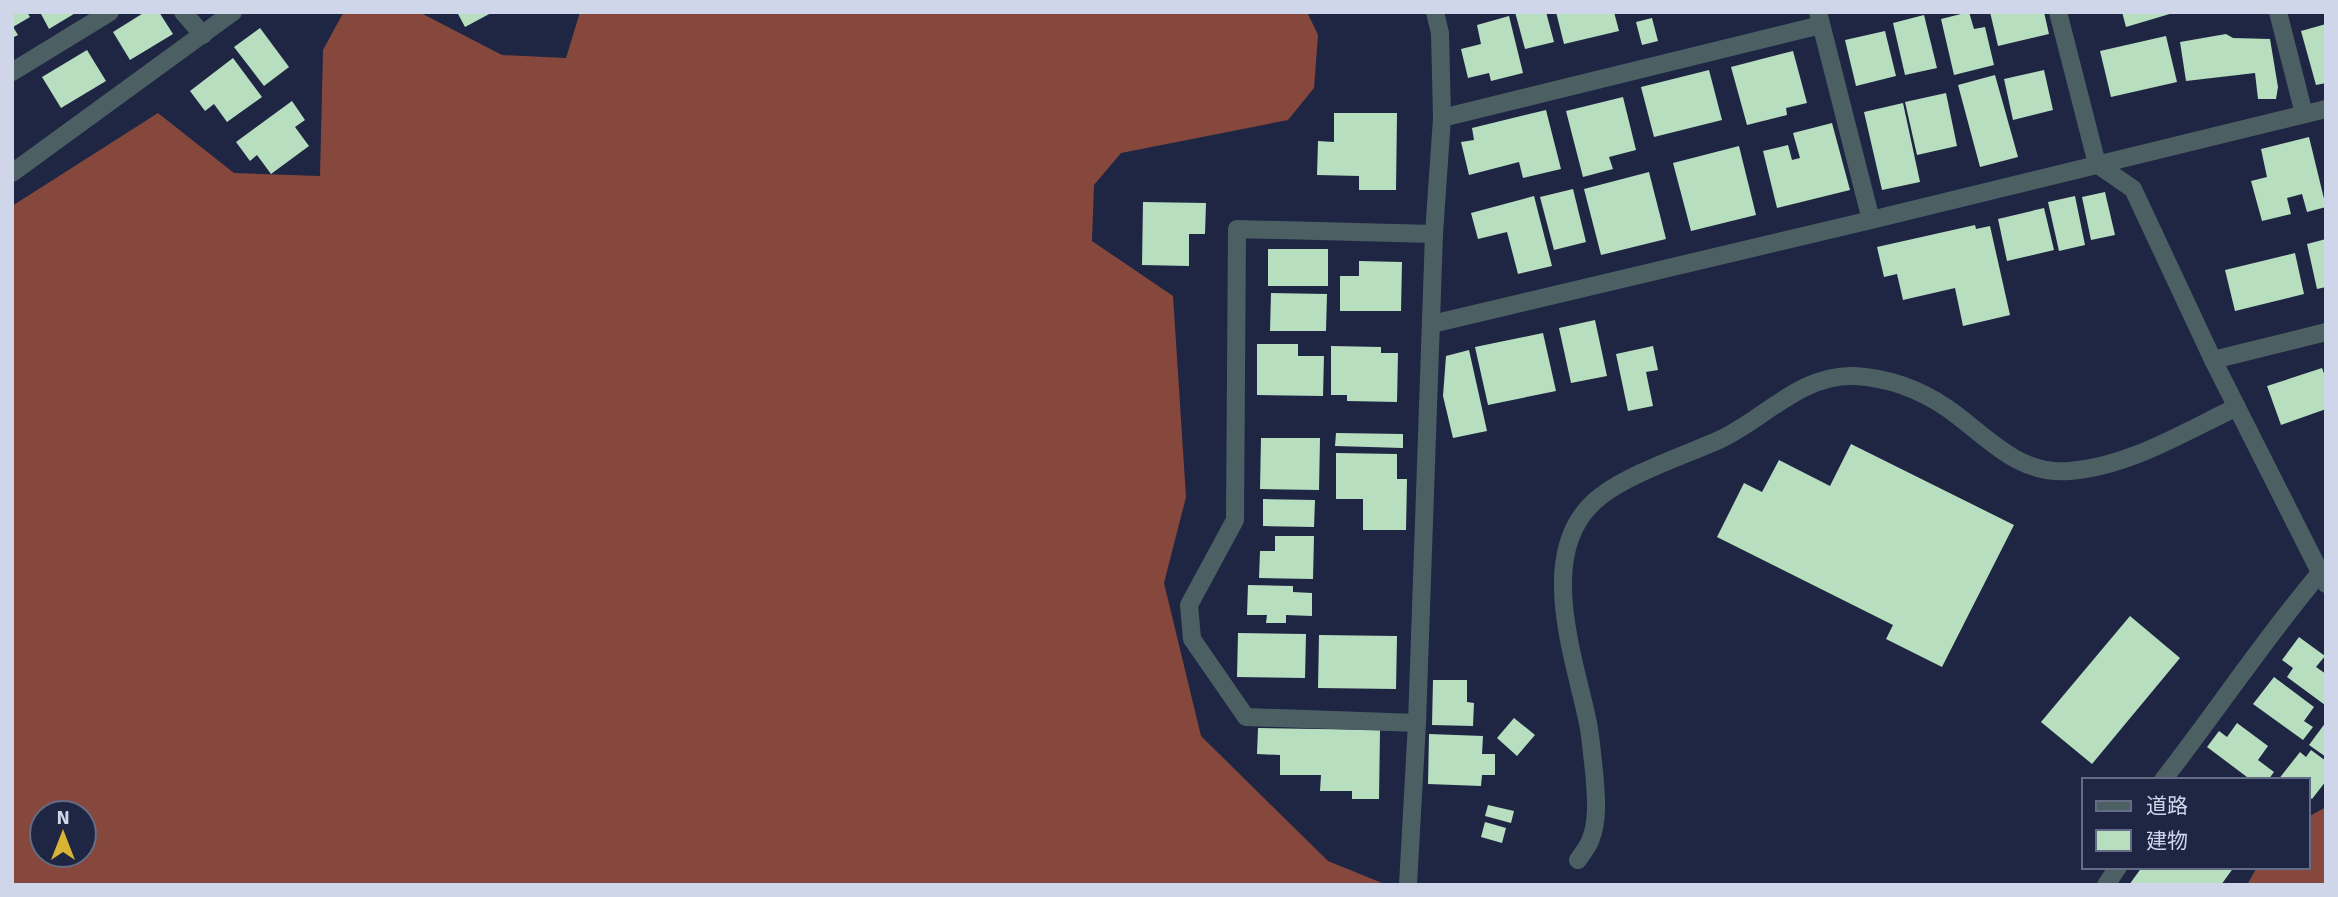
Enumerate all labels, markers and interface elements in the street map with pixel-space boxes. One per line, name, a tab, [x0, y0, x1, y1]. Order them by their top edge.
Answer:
legend	[2082, 778, 2310, 869]
text: 道路	[2146, 793, 2188, 819]
north arrow	[28, 799, 98, 869]
text: N	[56, 806, 70, 830]
text: 建物	[2146, 828, 2188, 854]

